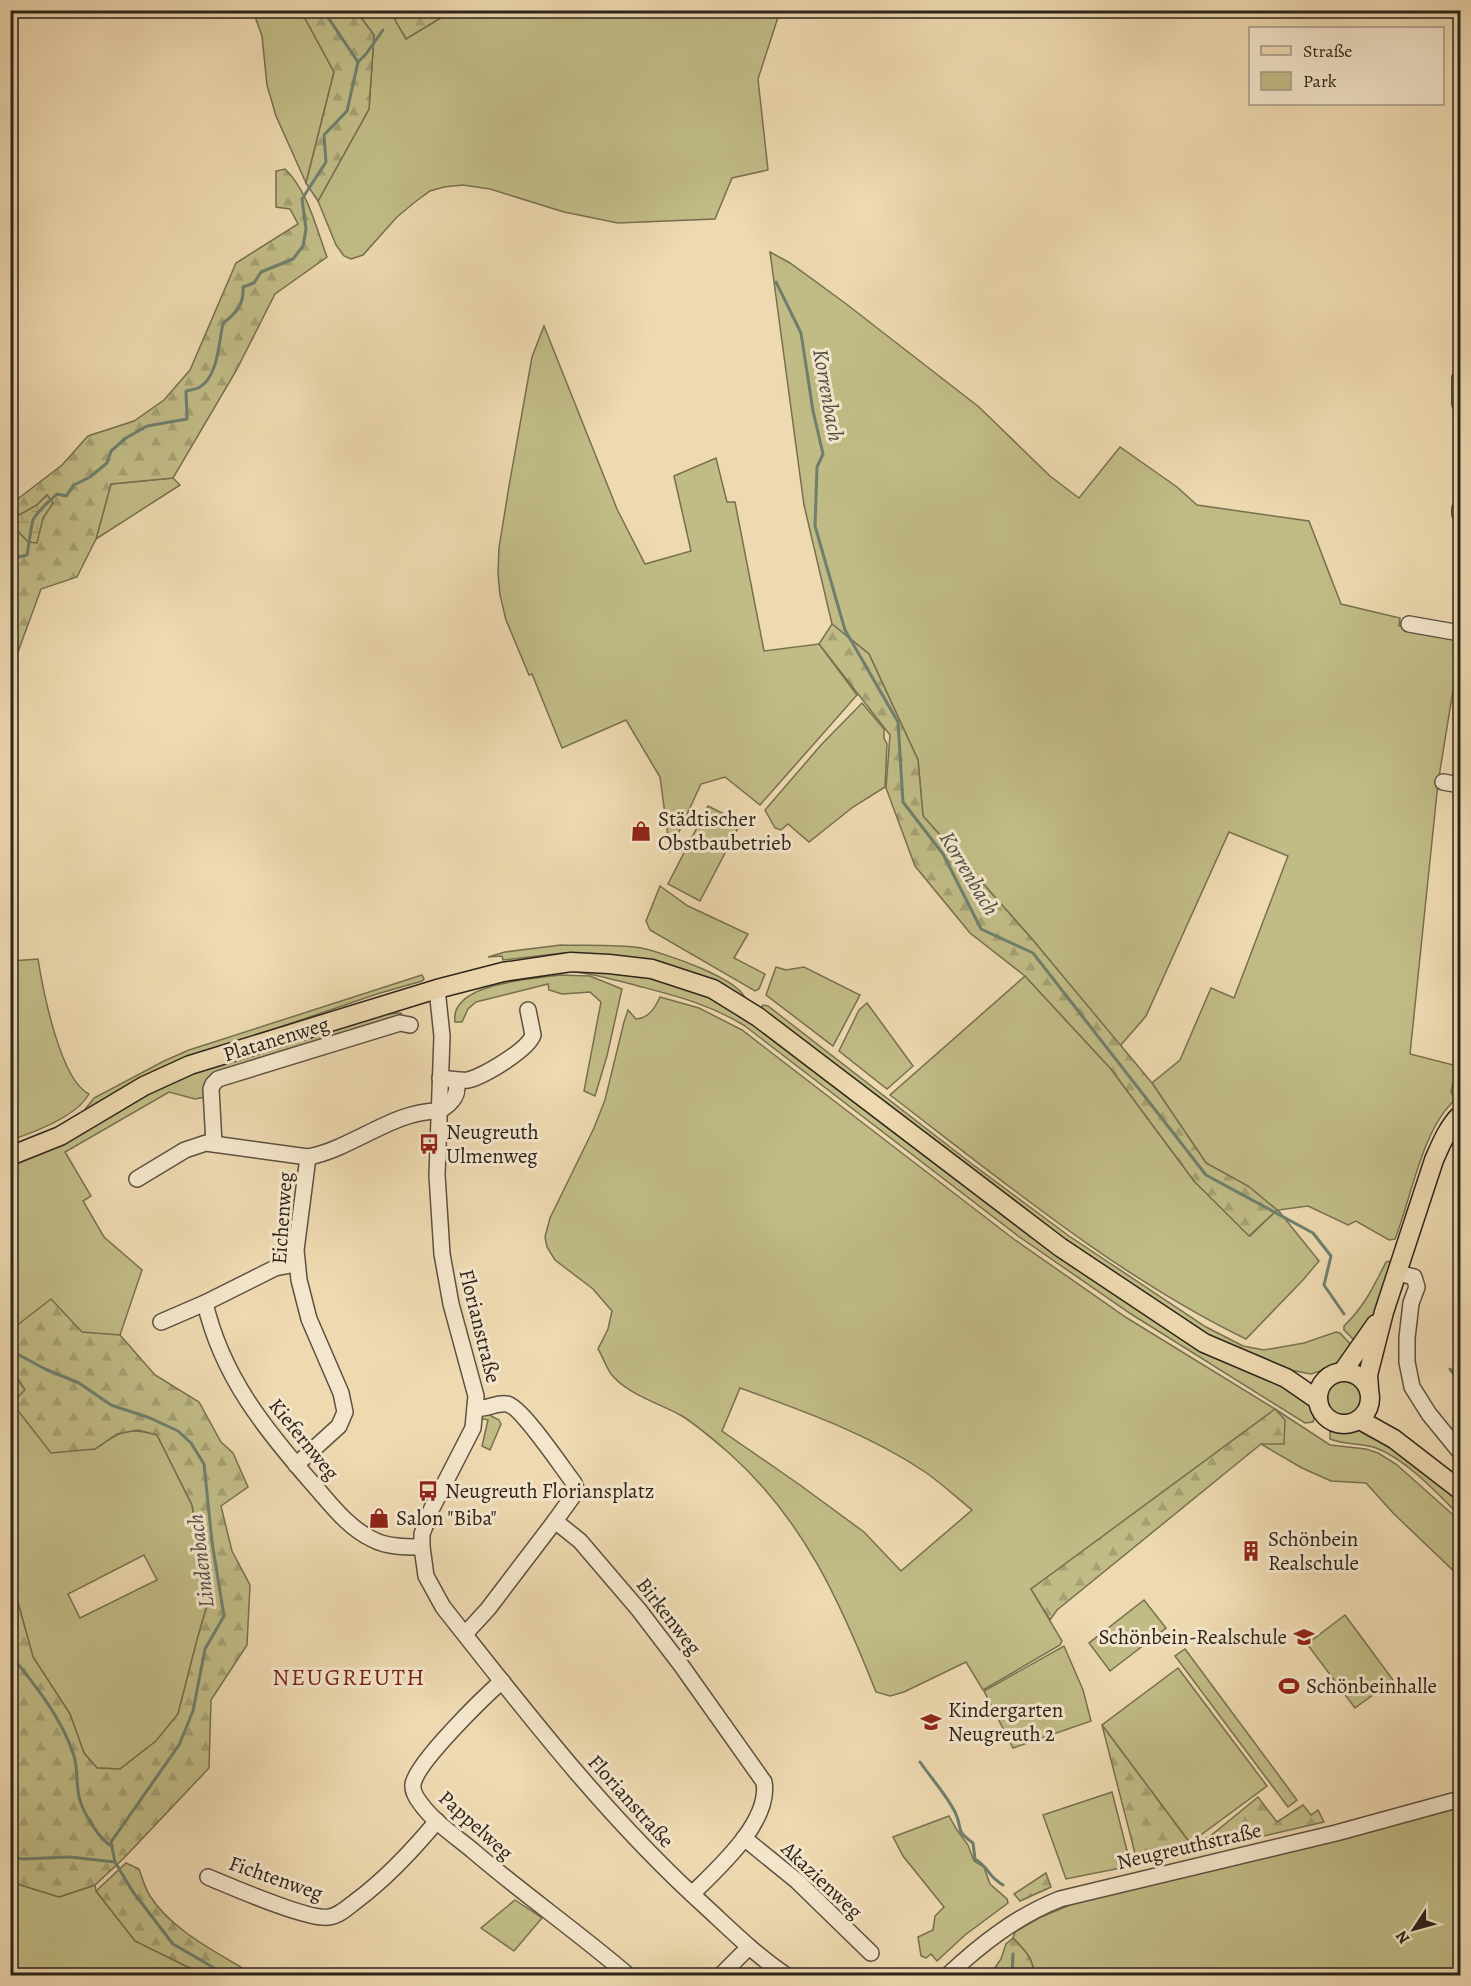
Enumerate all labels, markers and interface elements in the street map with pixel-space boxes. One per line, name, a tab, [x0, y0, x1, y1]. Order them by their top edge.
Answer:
legend	[1249, 27, 1444, 105]
text: Straße	[1303, 39, 1352, 63]
text: Park	[1303, 69, 1337, 93]
water label: Korrenbach	[805, 346, 851, 444]
place label: Städtischer Obstbaubetrieb	[658, 805, 791, 857]
shop icon: Städtischer Obstbaubetrieb	[629, 819, 653, 843]
water label: Korrenbach	[932, 826, 1006, 921]
street label: Platanenweg	[220, 1009, 333, 1068]
place label: Neugreuth Ulmenweg	[446, 1118, 539, 1170]
bus stop icon: Neugreuth Ulmenweg	[417, 1132, 441, 1156]
street label: Eichenweg	[265, 1170, 299, 1265]
street label: Florianstraße	[452, 1266, 508, 1386]
street label: Kiefernweg	[262, 1392, 346, 1486]
place label: Neugreuth Floriansplatz	[445, 1477, 655, 1505]
bus stop icon: Neugreuth Floriansplatz	[416, 1479, 440, 1503]
place label: Salon "Biba"	[396, 1504, 497, 1532]
shop icon: Salon "Biba"	[367, 1506, 391, 1530]
water label: Lindenbach	[180, 1512, 222, 1610]
place label: Schönbein Realschule	[1268, 1525, 1359, 1577]
building icon: Schönbein Realschule	[1239, 1539, 1263, 1563]
street label: Birkenweg	[630, 1572, 708, 1661]
place label: Schönbein-Realschule	[1098, 1623, 1287, 1651]
school or university icon: Schönbein-Realschule	[1292, 1625, 1316, 1649]
district label: NEUGREUTH	[272, 1661, 426, 1693]
place label: Schönbeinhalle	[1306, 1672, 1437, 1700]
sports icon: Schönbeinhalle	[1277, 1674, 1301, 1698]
place label: Kindergarten Neugreuth 2	[948, 1696, 1063, 1748]
school or university icon: Kindergarten Neugreuth 2	[919, 1710, 943, 1734]
street label: Florianstraße	[582, 1748, 680, 1854]
street label: Pappelweg	[433, 1784, 520, 1866]
street label: Neugreuthstraße	[1114, 1816, 1264, 1876]
street label: Akazienweg	[774, 1834, 869, 1925]
street label: Fichtenweg	[225, 1849, 327, 1907]
north arrow	[1384, 1899, 1444, 1959]
text: N	[1390, 1926, 1415, 1948]

